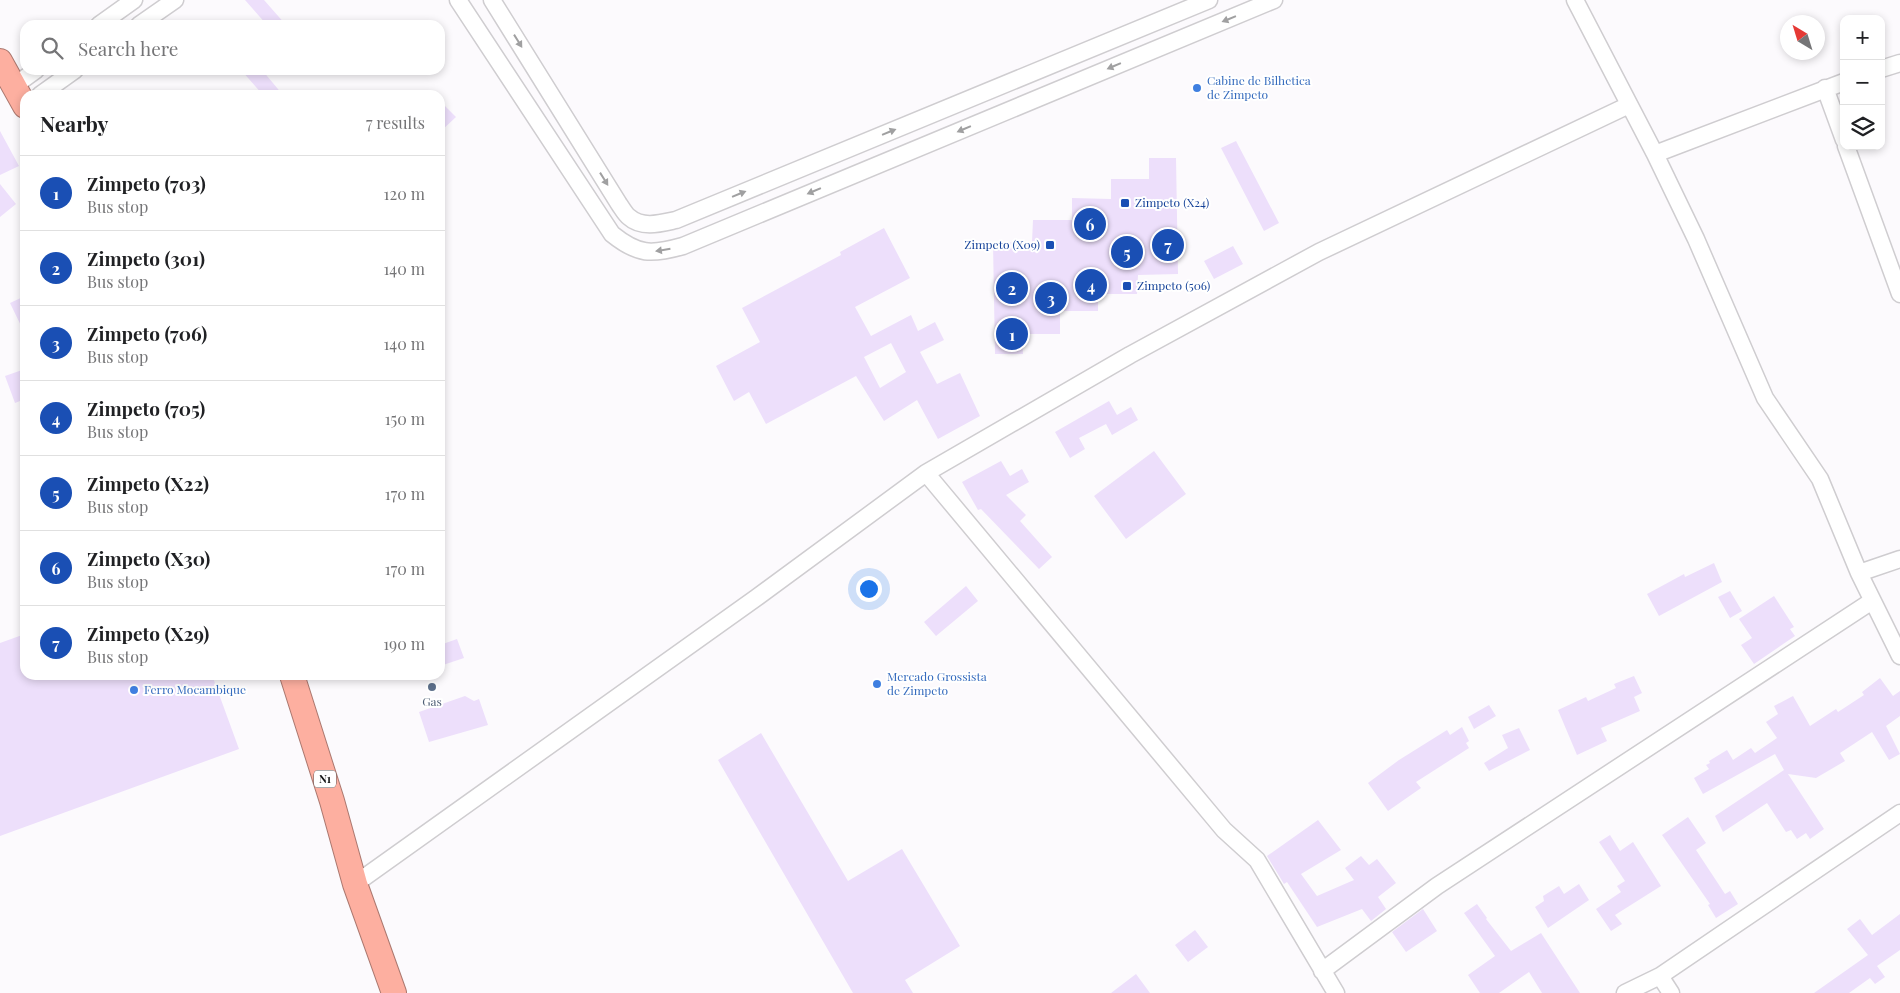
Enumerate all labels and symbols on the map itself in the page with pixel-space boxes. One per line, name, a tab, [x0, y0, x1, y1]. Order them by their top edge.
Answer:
one-way arrow	[1222, 15, 1236, 23]
north arrow	[1780, 15, 1825, 60]
one-way arrow	[513, 35, 522, 48]
one-way arrow	[1106, 62, 1121, 70]
place label: Cabine de Bilhetica de Zimpeto	[1207, 72, 1311, 102]
marker: Cabine de Bilhetica de Zimpeto	[1191, 82, 1203, 94]
one-way arrow	[957, 125, 971, 133]
one-way arrow	[882, 127, 896, 135]
one-way arrow	[599, 173, 608, 186]
one-way arrow	[807, 188, 821, 196]
one-way arrow	[732, 189, 746, 197]
place label: Zimpeto (X24)	[1135, 194, 1209, 210]
marker: Zimpeto (X24)	[1119, 197, 1131, 209]
pin: 6	[1074, 205, 1106, 243]
pin: 7	[1152, 226, 1184, 264]
pin: 5	[1111, 233, 1143, 271]
place label: Zimpeto (X09)	[964, 236, 1040, 252]
marker: Zimpeto (X09)	[1044, 239, 1056, 251]
one-way arrow	[655, 247, 671, 255]
pin: 4	[1075, 266, 1107, 304]
pin: 2	[996, 269, 1028, 307]
place label: Zimpeto (506)	[1137, 277, 1210, 293]
pin: 3	[1035, 279, 1067, 317]
marker: Zimpeto (506)	[1121, 280, 1133, 292]
pin: 1	[996, 315, 1028, 353]
your location	[856, 576, 882, 602]
place label: Mercado Grossista de Zimpeto	[887, 668, 987, 698]
marker: Mercado Grossista de Zimpeto	[871, 678, 883, 690]
place label: Ferro Mocambique	[144, 681, 246, 697]
marker: Gas	[426, 681, 438, 693]
marker: Ferro Mocambique	[128, 684, 140, 696]
place label: Gas	[422, 693, 442, 709]
road number: N1	[314, 771, 336, 788]

